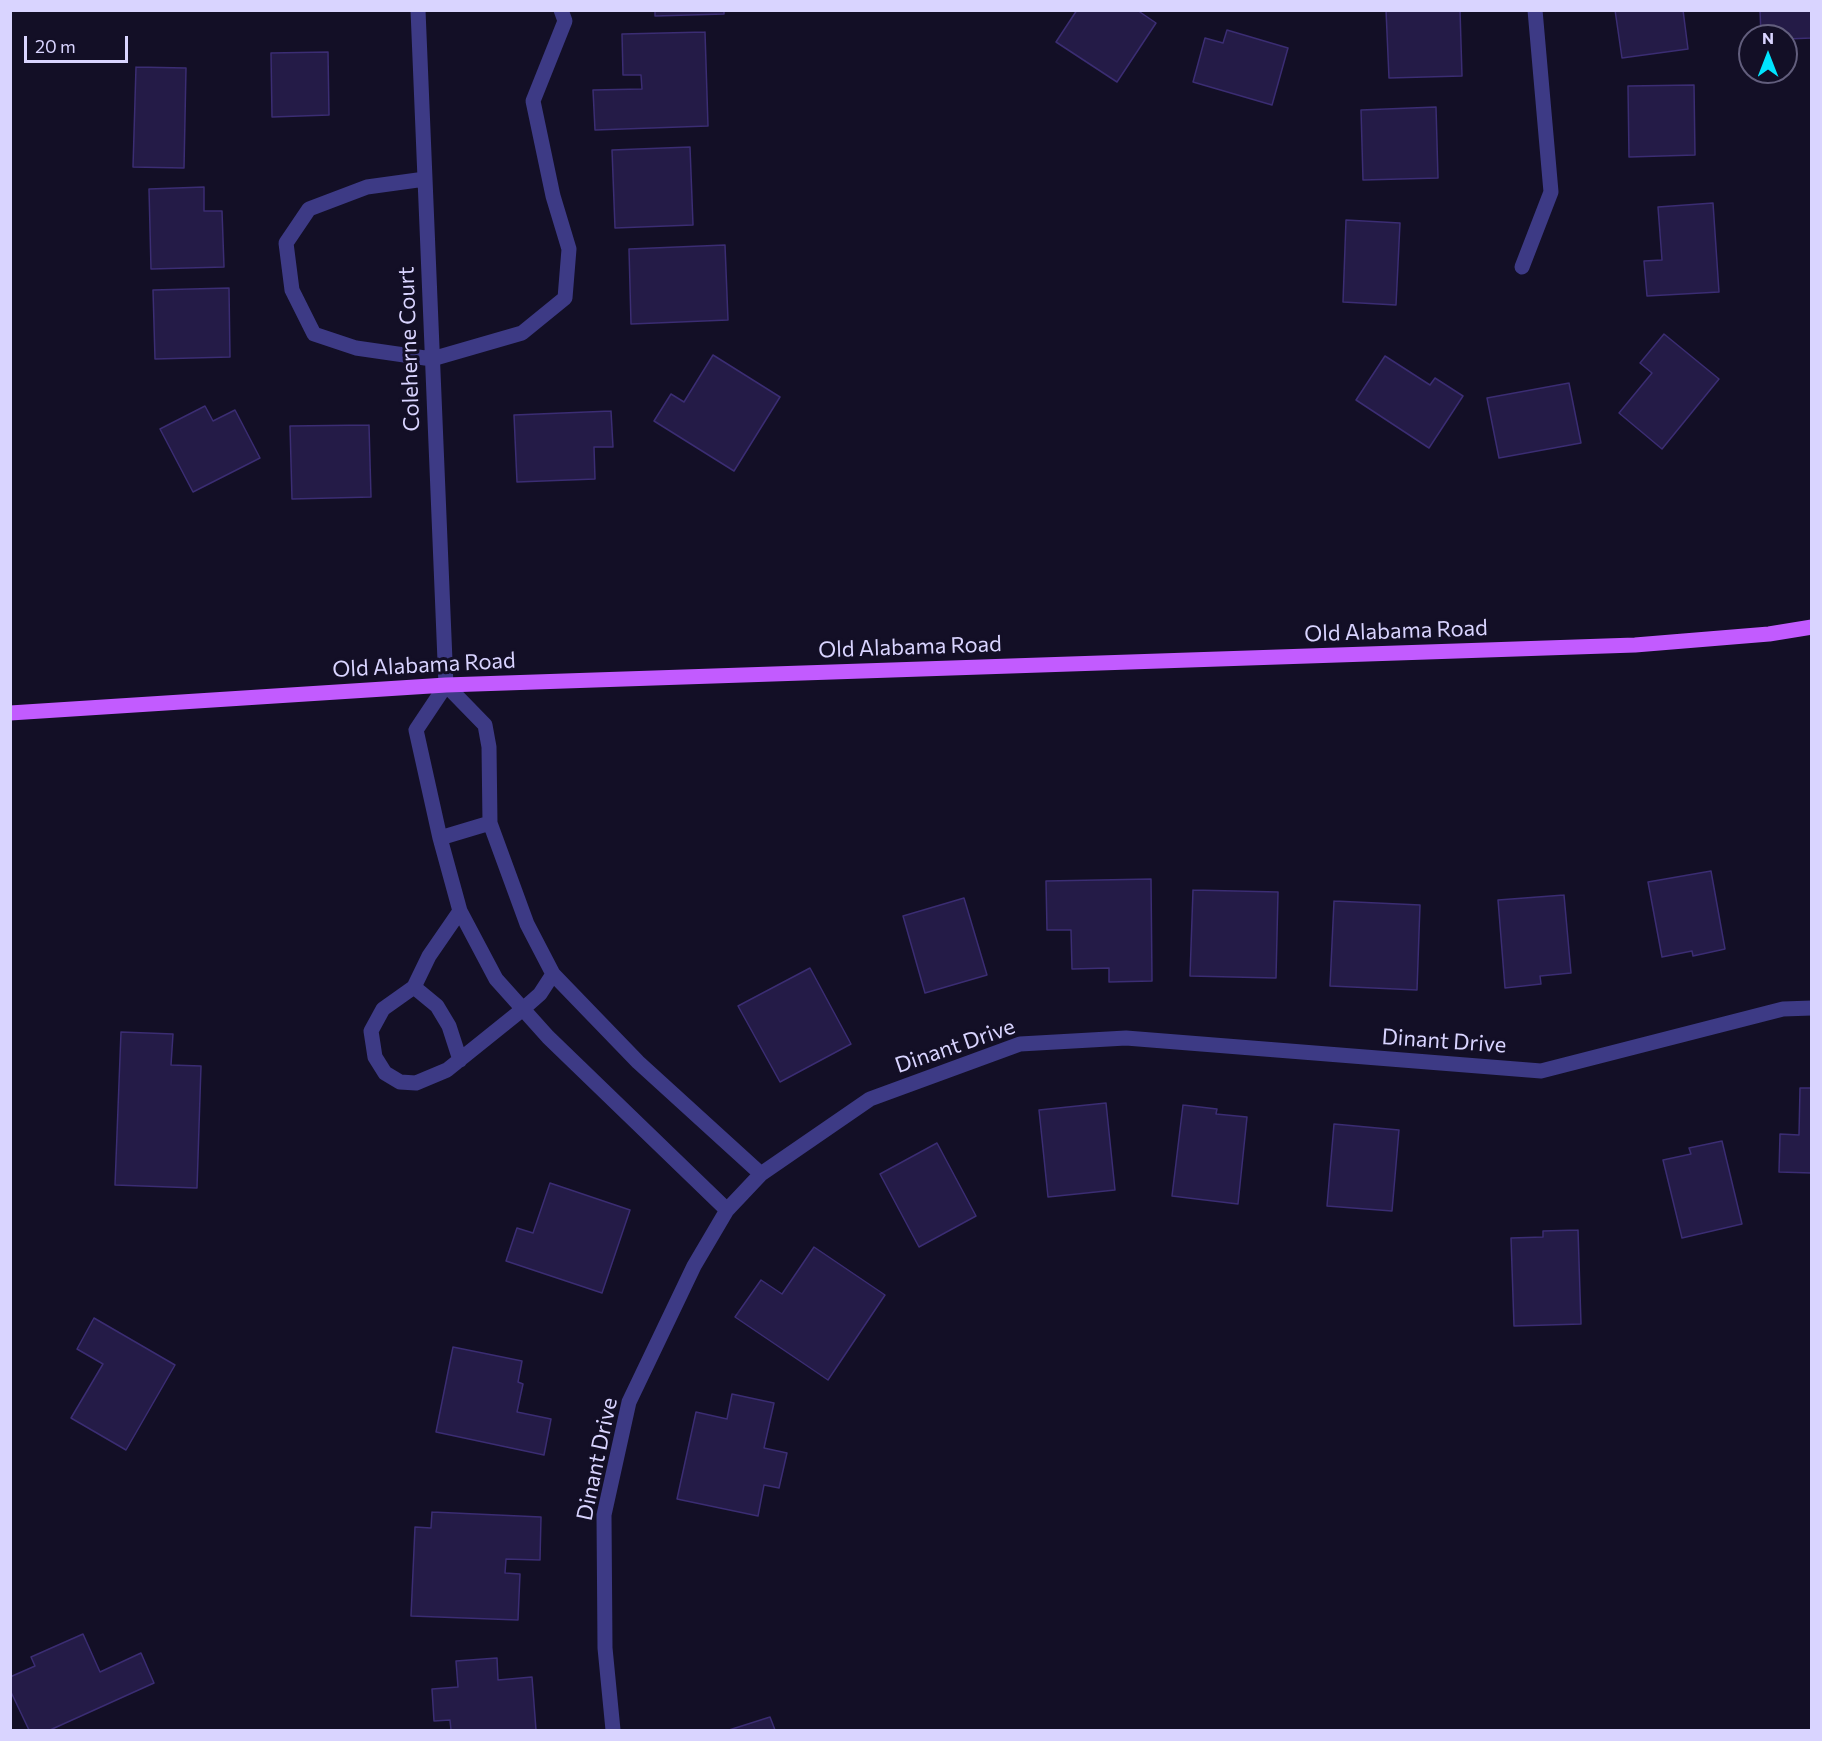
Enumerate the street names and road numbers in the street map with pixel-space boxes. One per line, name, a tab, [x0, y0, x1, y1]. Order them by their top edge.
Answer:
street label: Coleherne Court	[393, 266, 425, 432]
street label: Old Alabama Road	[1304, 615, 1488, 647]
street label: Old Alabama Road	[818, 631, 1002, 663]
street label: Old Alabama Road	[332, 647, 516, 683]
street label: Dinant Drive	[892, 1013, 1018, 1079]
street label: Dinant Drive	[1381, 1023, 1507, 1059]
street label: Dinant Drive	[571, 1395, 623, 1523]

